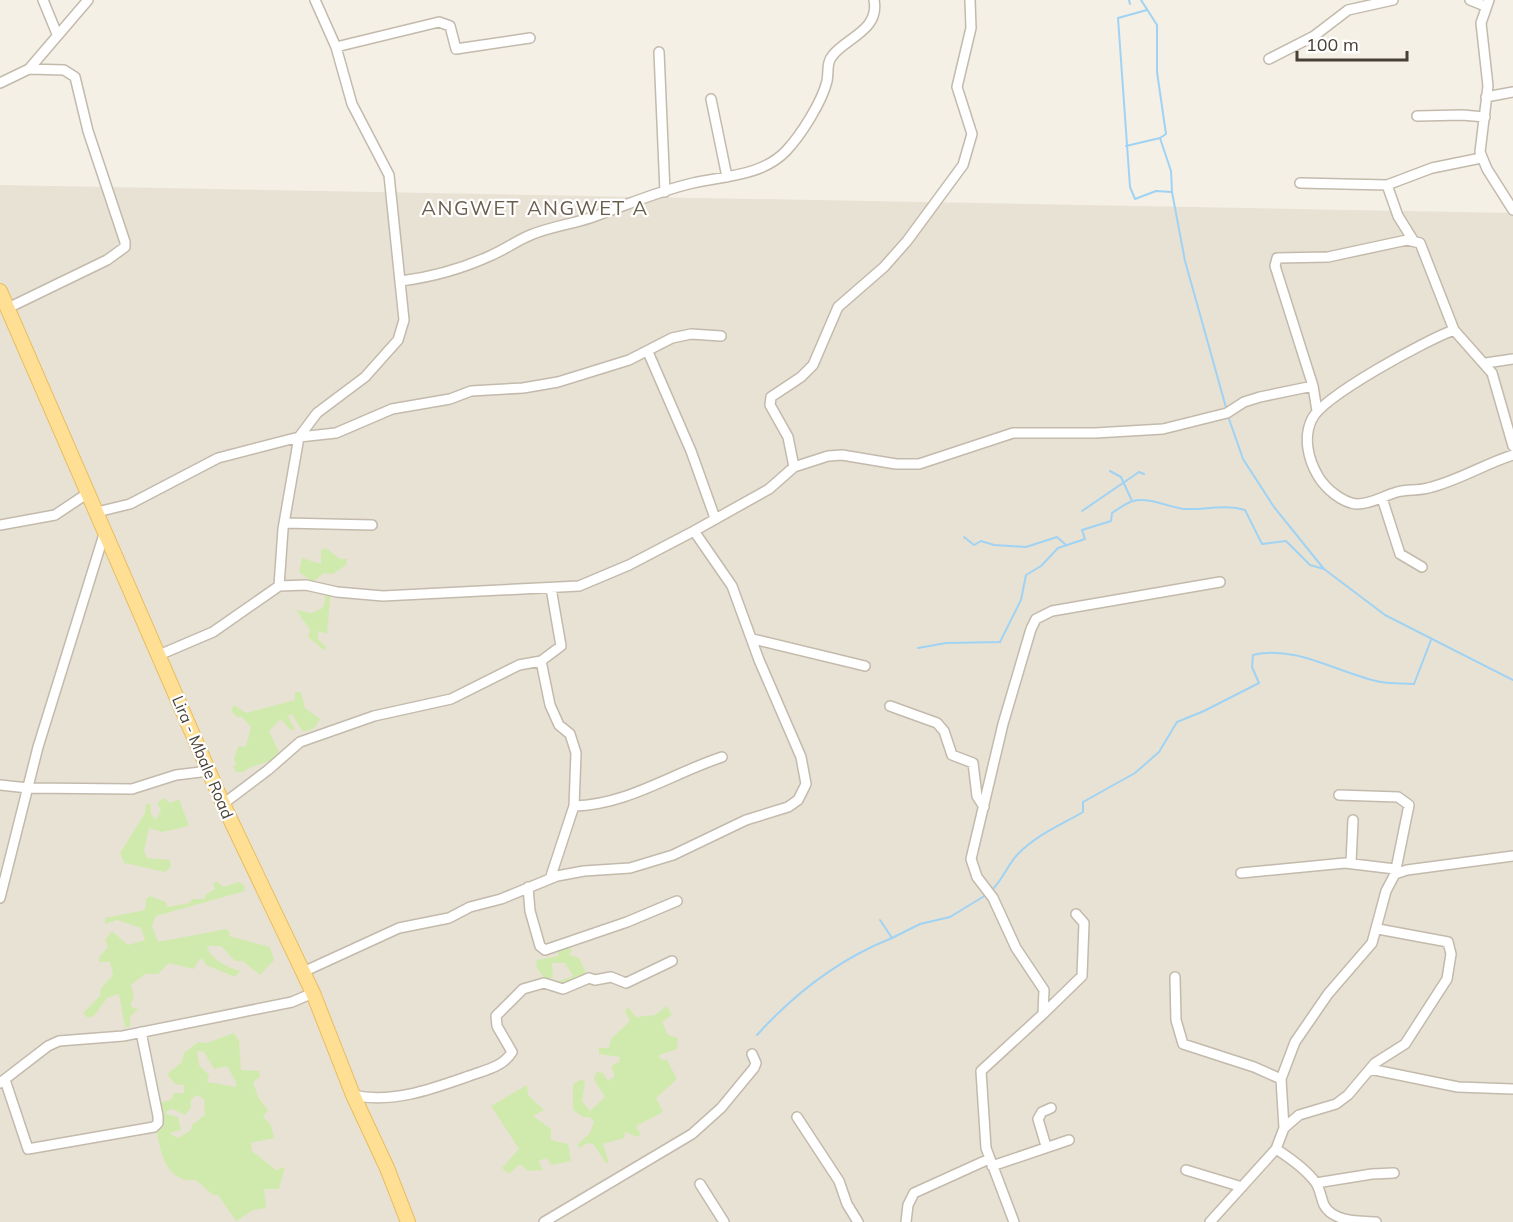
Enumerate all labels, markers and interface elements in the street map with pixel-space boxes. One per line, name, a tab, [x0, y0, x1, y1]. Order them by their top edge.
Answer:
scale bar	[1297, 24, 1406, 62]
text: 100 m	[1306, 33, 1359, 56]
district label: ANGWET ANGWET A	[421, 195, 649, 220]
street label: Lira - Mbale Road	[168, 692, 238, 822]

